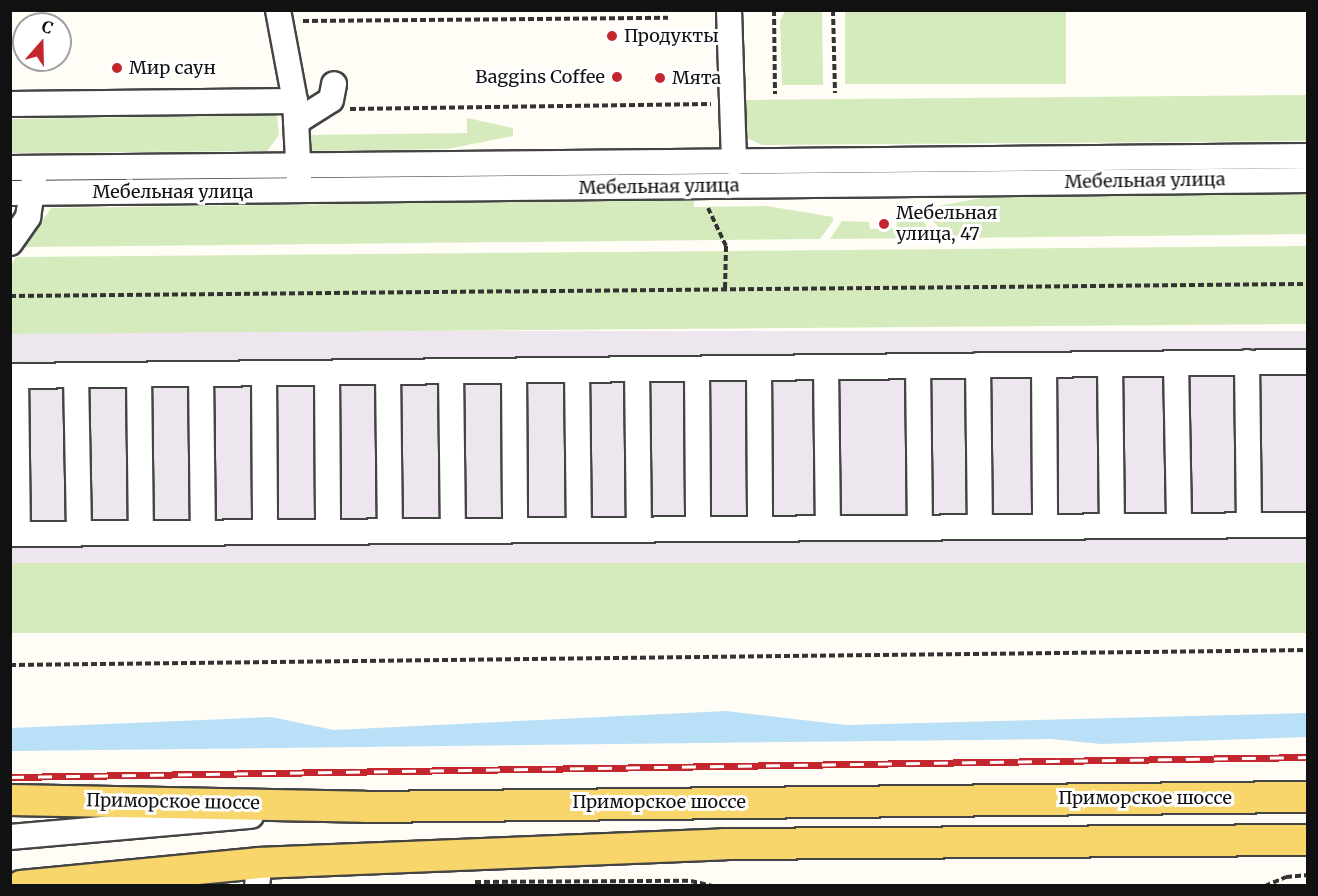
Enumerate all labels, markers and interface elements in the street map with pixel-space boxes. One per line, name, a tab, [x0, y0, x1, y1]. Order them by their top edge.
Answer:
north arrow	[12, 12, 72, 72]
text: С	[39, 16, 56, 38]
place label: Продукты	[624, 25, 719, 47]
marker: Продукты	[605, 29, 619, 43]
place label: Мир саун	[129, 57, 216, 79]
marker: Мир саун	[110, 61, 124, 75]
place label: Baggins Coffee	[475, 66, 605, 88]
place label: Мята	[672, 67, 721, 89]
marker: Baggins Coffee	[610, 70, 624, 84]
marker: Мята	[653, 71, 667, 85]
street label: Мебельная улица	[1064, 169, 1226, 193]
street label: Мебельная улица	[578, 175, 740, 199]
street label: Мебельная улица	[93, 181, 253, 203]
place label: Мебельная улица, 47	[896, 203, 997, 246]
marker: Мебельная улица, 47	[877, 217, 891, 231]
street label: Приморское шоссе	[1058, 787, 1232, 809]
street label: Приморское шоссе	[86, 790, 260, 814]
street label: Приморское шоссе	[572, 791, 746, 813]

